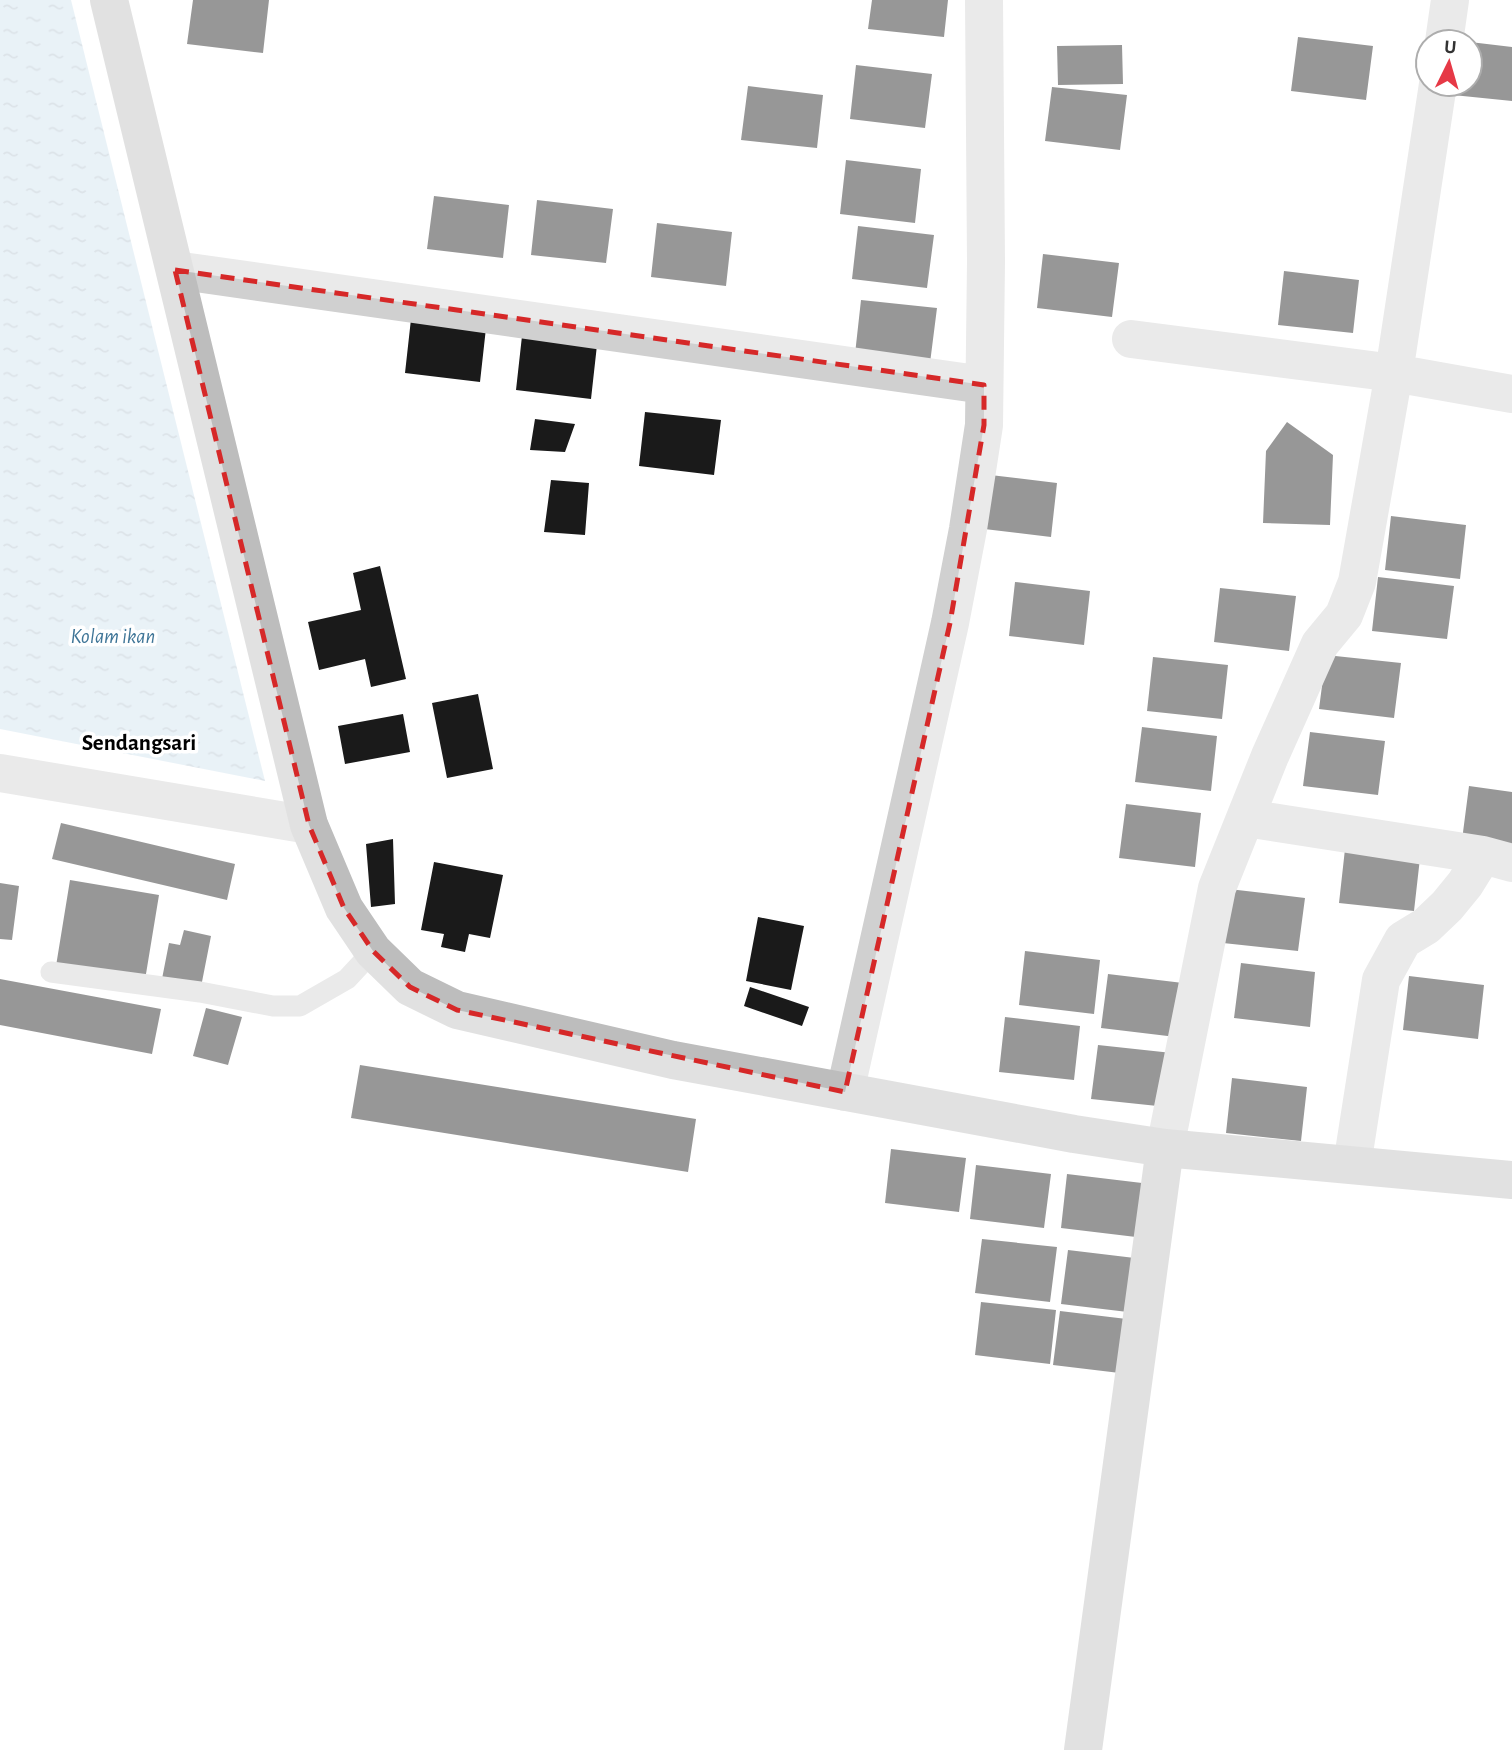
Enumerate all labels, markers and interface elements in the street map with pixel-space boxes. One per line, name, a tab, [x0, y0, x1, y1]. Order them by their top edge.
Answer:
north arrow	[1414, 28, 1484, 98]
text: U	[1443, 38, 1457, 58]
water label: Kolam ikan	[71, 626, 155, 647]
district label: Sendangsari	[82, 732, 196, 755]

